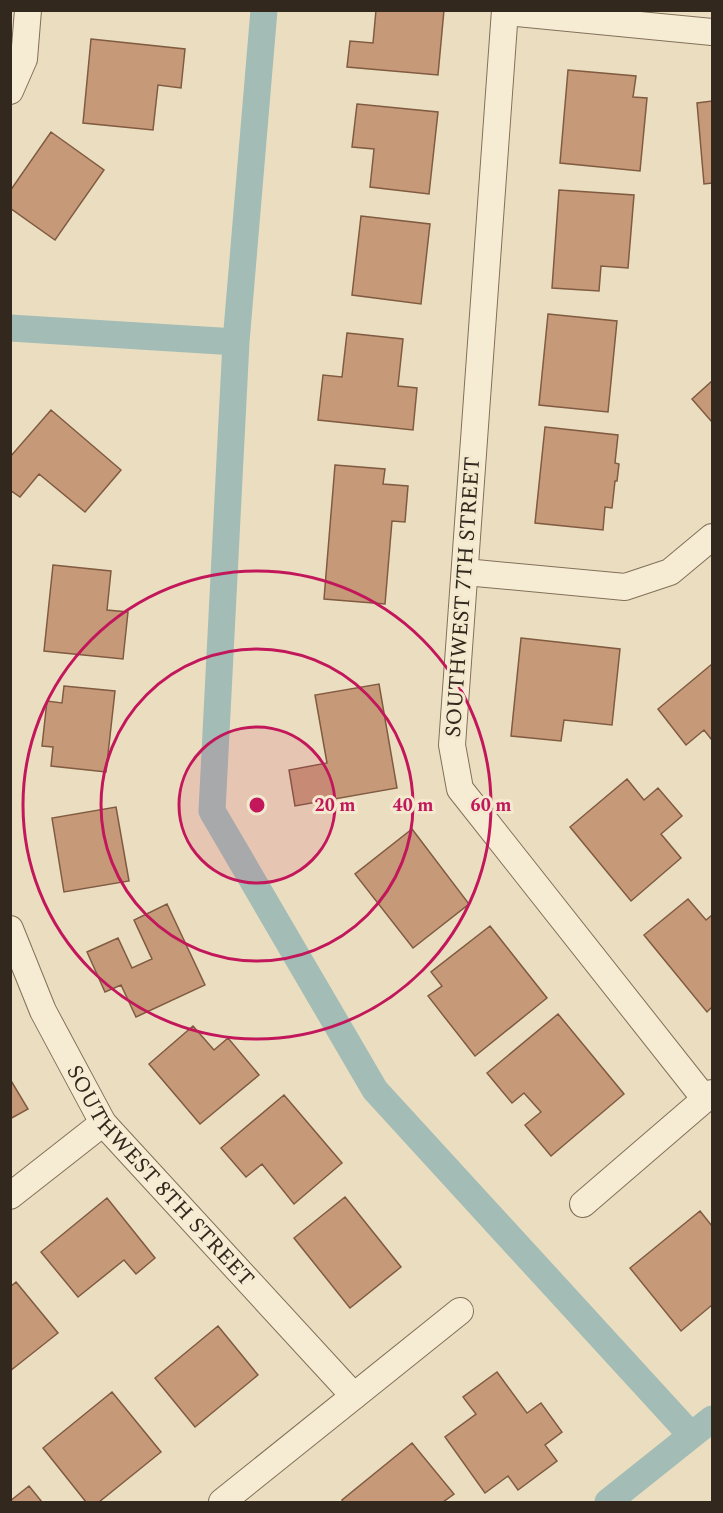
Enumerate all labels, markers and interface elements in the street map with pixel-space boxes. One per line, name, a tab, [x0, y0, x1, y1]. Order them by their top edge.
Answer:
street label: SOUTHWEST 7TH STREET	[437, 456, 489, 738]
text: 20 m	[315, 792, 355, 819]
text: 40 m	[393, 792, 433, 819]
text: 60 m	[471, 792, 511, 819]
centre of rings	[247, 795, 267, 815]
street label: SOUTHWEST 8TH STREET	[58, 1059, 262, 1294]

